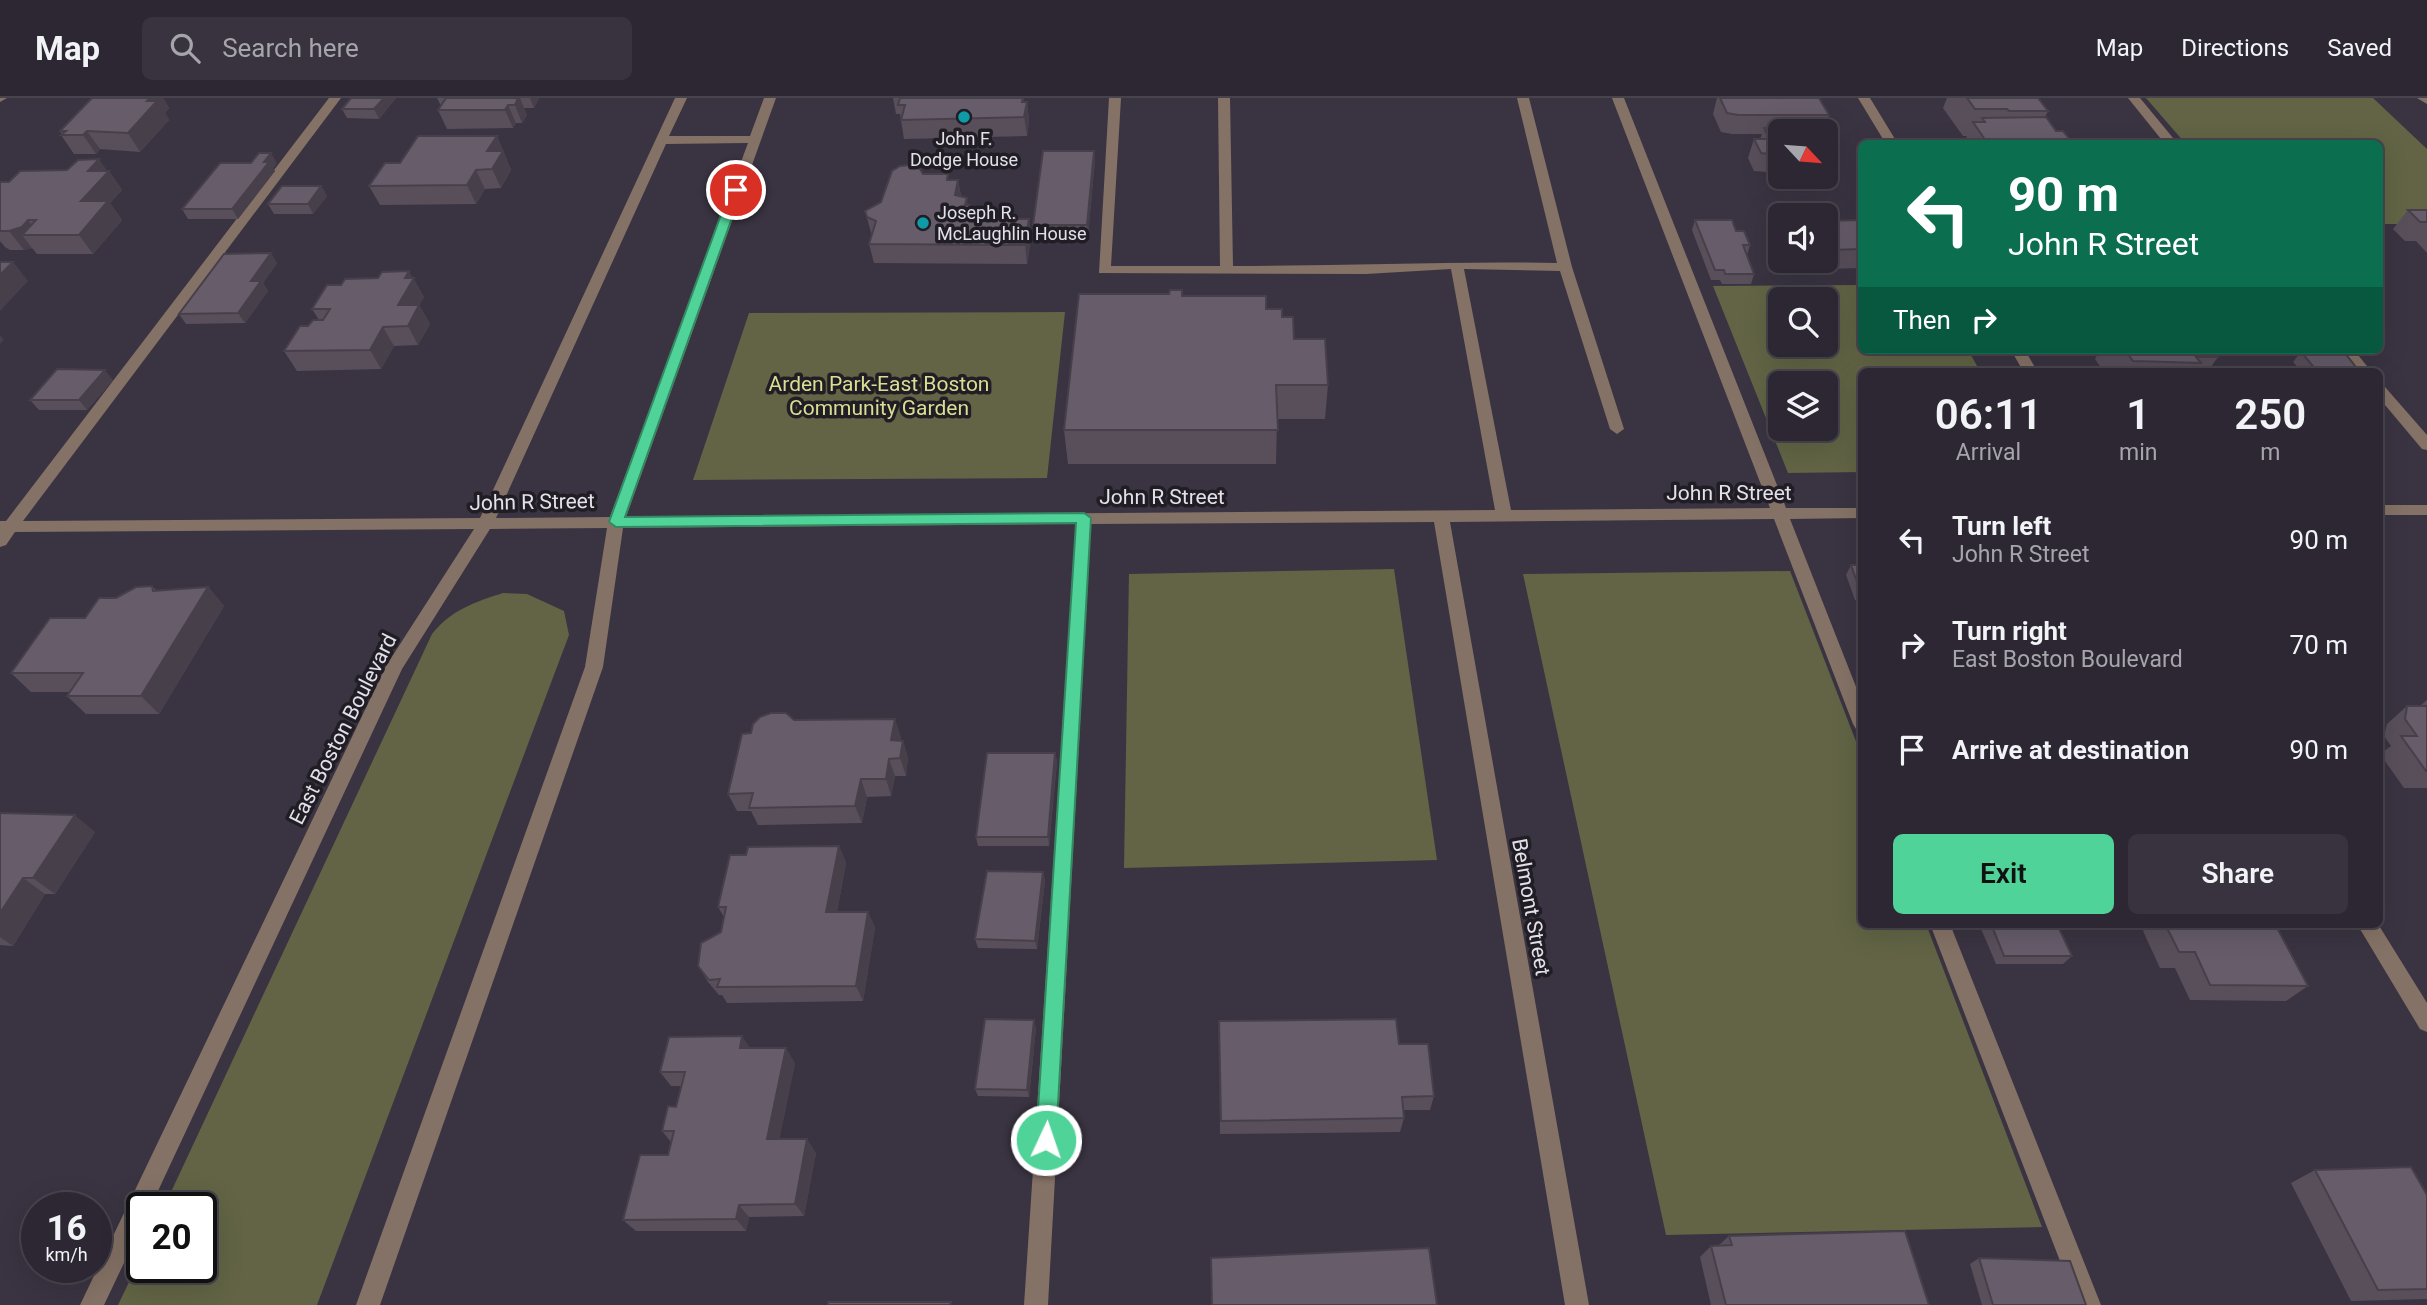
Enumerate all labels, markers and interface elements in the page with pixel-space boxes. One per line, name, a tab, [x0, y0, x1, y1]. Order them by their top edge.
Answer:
search box	[142, 17, 632, 80]
text: Map	[35, 29, 100, 68]
icon: search	[166, 29, 204, 67]
text: Search here	[222, 33, 359, 63]
text: Map	[2096, 34, 2143, 62]
text: Directions	[2181, 34, 2289, 62]
text: Saved	[2327, 34, 2392, 62]
marker: John F. Dodge House	[956, 109, 972, 125]
north arrow	[1768, 119, 1838, 189]
map controls	[1768, 119, 1838, 441]
place label: John F. Dodge House	[910, 128, 1018, 170]
pin	[706, 160, 766, 220]
text: 90 m	[2008, 166, 2119, 223]
icon: left	[1893, 168, 1984, 259]
icon: arrive	[717, 171, 755, 209]
place label: Joseph R. McLaughlin House	[937, 202, 1087, 244]
button: sound	[1768, 203, 1838, 273]
marker: Joseph R. McLaughlin House	[915, 215, 931, 231]
text: John R Street	[2008, 225, 2199, 263]
button: search	[1768, 287, 1838, 357]
icon: right	[1965, 301, 2003, 339]
text: Then	[1893, 305, 1951, 335]
button: layers	[1768, 371, 1838, 441]
park label: Arden Park-East Boston Community Garden	[769, 372, 989, 420]
text: 06:11	[1935, 390, 2042, 439]
text: 1	[2126, 390, 2150, 439]
text: 250	[2234, 390, 2306, 439]
text: Arrival	[1956, 439, 2021, 466]
text: min	[2119, 439, 2157, 466]
text: m	[2260, 439, 2280, 466]
street label: John R Street	[1666, 481, 1792, 505]
street label: John R Street	[1099, 485, 1225, 509]
street label: John R Street	[469, 489, 595, 515]
text: Turn left	[1952, 511, 2051, 541]
icon: left	[1893, 521, 1931, 559]
text: 90 m	[2290, 525, 2348, 555]
text: John R Street	[1952, 541, 2089, 568]
text: Turn right	[1952, 616, 2067, 646]
icon: right	[1893, 626, 1931, 664]
street label: East Boston Boulevard	[285, 630, 401, 828]
text: 70 m	[2290, 630, 2348, 660]
text: East Boston Boulevard	[1952, 646, 2183, 673]
icon: arrive	[1893, 731, 1931, 769]
text: Arrive at destination	[1952, 735, 2189, 765]
text: 90 m	[2290, 735, 2348, 765]
button: Exit	[1893, 834, 2114, 914]
button: Share	[2128, 834, 2348, 914]
street label: Belmont Street	[1507, 837, 1555, 978]
position arrow	[1009, 1103, 1083, 1177]
speed limit sign: 20	[126, 1192, 217, 1283]
text: 16	[46, 1208, 87, 1249]
text: km/h	[45, 1244, 88, 1265]

